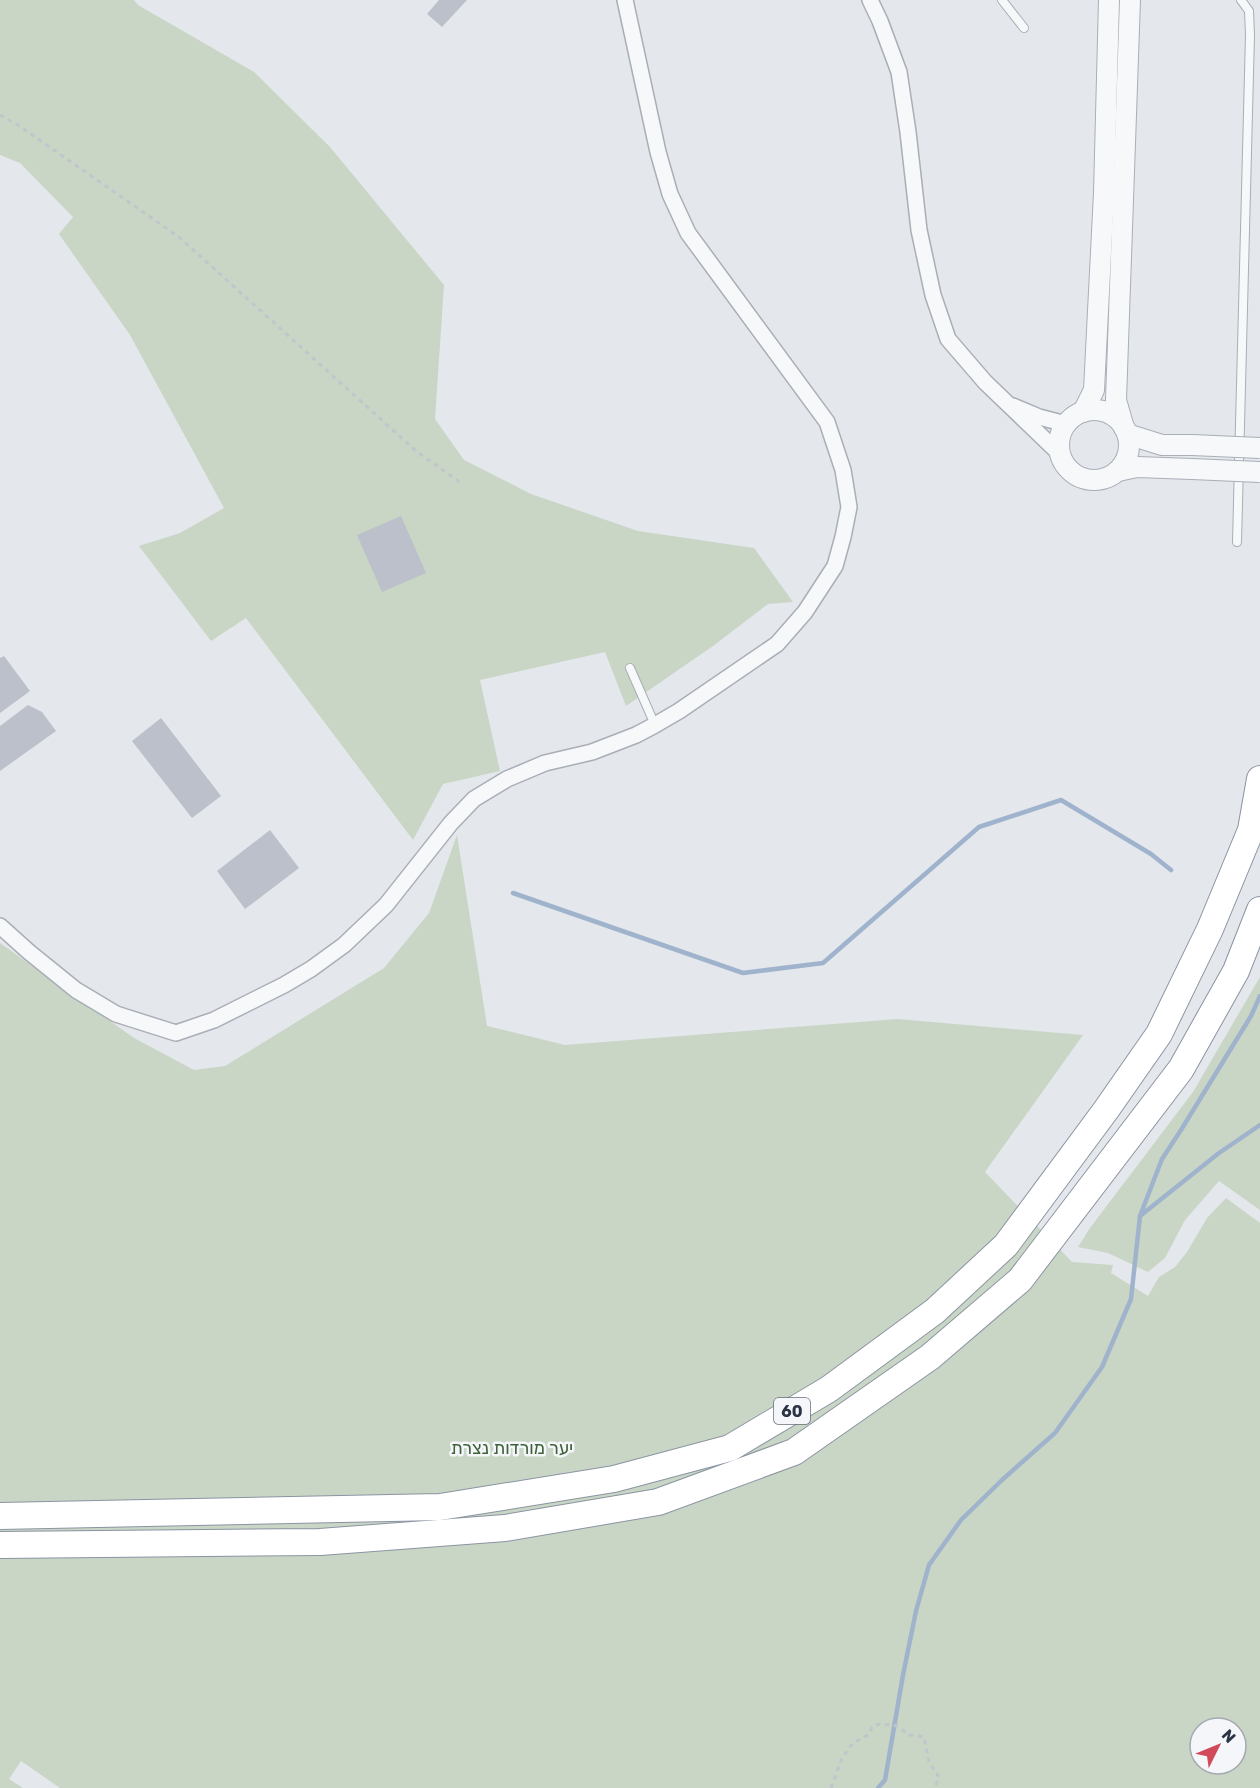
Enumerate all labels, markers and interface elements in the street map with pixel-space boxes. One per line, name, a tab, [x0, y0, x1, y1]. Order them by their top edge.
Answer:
road number: 60	[774, 1398, 810, 1424]
park label: יער מורדות נצרת	[451, 1437, 573, 1459]
north arrow	[1188, 1716, 1248, 1776]
text: N	[1218, 1725, 1239, 1747]

